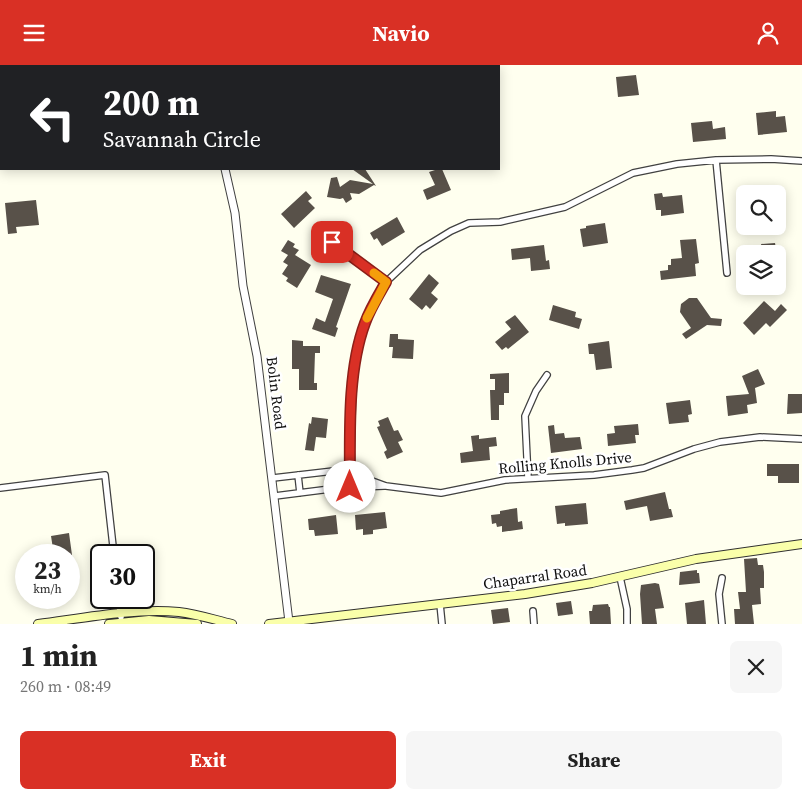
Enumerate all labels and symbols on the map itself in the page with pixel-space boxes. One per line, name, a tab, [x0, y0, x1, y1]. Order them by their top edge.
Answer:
pin	[311, 221, 353, 263]
street label: Bolin Road	[262, 355, 291, 431]
street label: Rolling Knolls Drive	[497, 446, 633, 479]
position arrow	[323, 460, 375, 512]
speed limit sign: 30	[90, 544, 155, 609]
street label: Chaparral Road	[482, 559, 588, 594]

